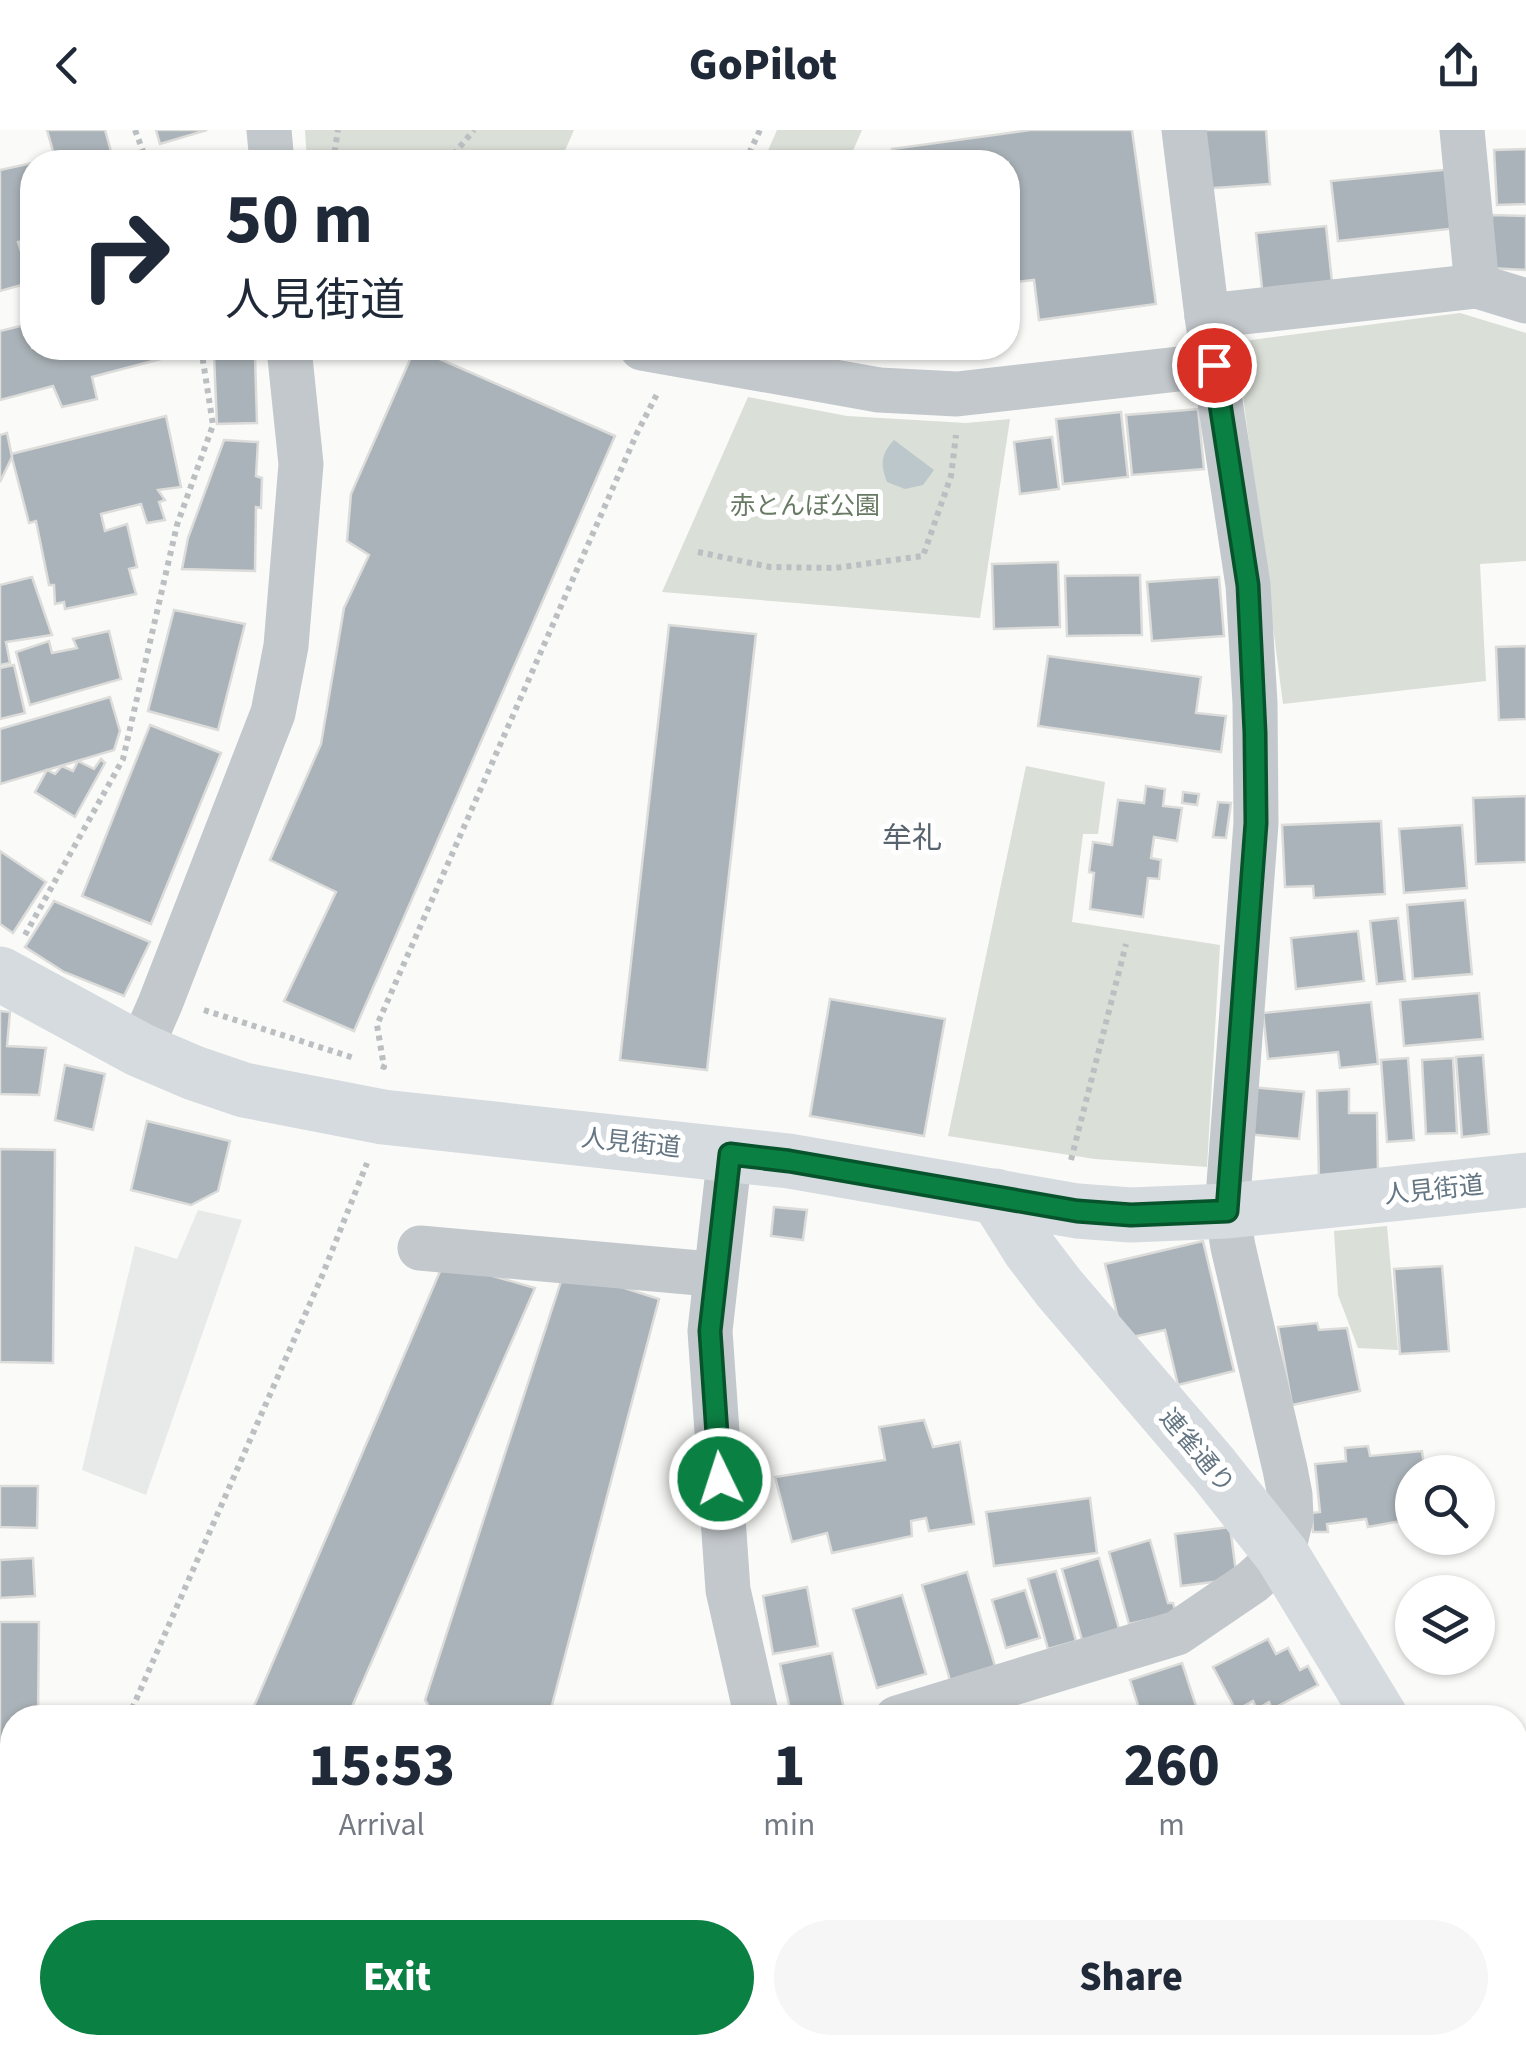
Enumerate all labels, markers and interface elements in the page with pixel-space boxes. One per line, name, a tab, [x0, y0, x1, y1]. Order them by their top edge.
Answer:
text: GoPilot	[689, 33, 837, 97]
icon: back	[40, 38, 95, 93]
icon: share	[1431, 38, 1486, 93]
text: 50 m	[225, 170, 373, 270]
icon: right	[60, 190, 190, 320]
text: 人見街道	[225, 269, 405, 333]
pin	[1172, 323, 1257, 408]
icon: arrive	[1187, 338, 1242, 393]
park label: 赤とんぼ公園	[730, 488, 880, 524]
district label: 牟礼	[882, 817, 942, 860]
street label: 人見街道	[579, 1120, 683, 1166]
street label: 人見街道	[1382, 1167, 1486, 1213]
street label: 連雀通り	[1151, 1401, 1243, 1501]
position arrow	[668, 1427, 772, 1531]
map controls	[1395, 1455, 1495, 1675]
button: search	[1395, 1455, 1495, 1555]
button: layers	[1395, 1575, 1495, 1675]
text: 15:53	[308, 1724, 455, 1809]
text: 1	[773, 1724, 805, 1809]
text: 260	[1124, 1724, 1220, 1809]
text: Arrival	[339, 1802, 425, 1848]
text: min	[763, 1802, 815, 1848]
text: m	[1158, 1802, 1185, 1848]
button: Exit	[40, 1920, 754, 2035]
button: Share	[774, 1920, 1488, 2035]

